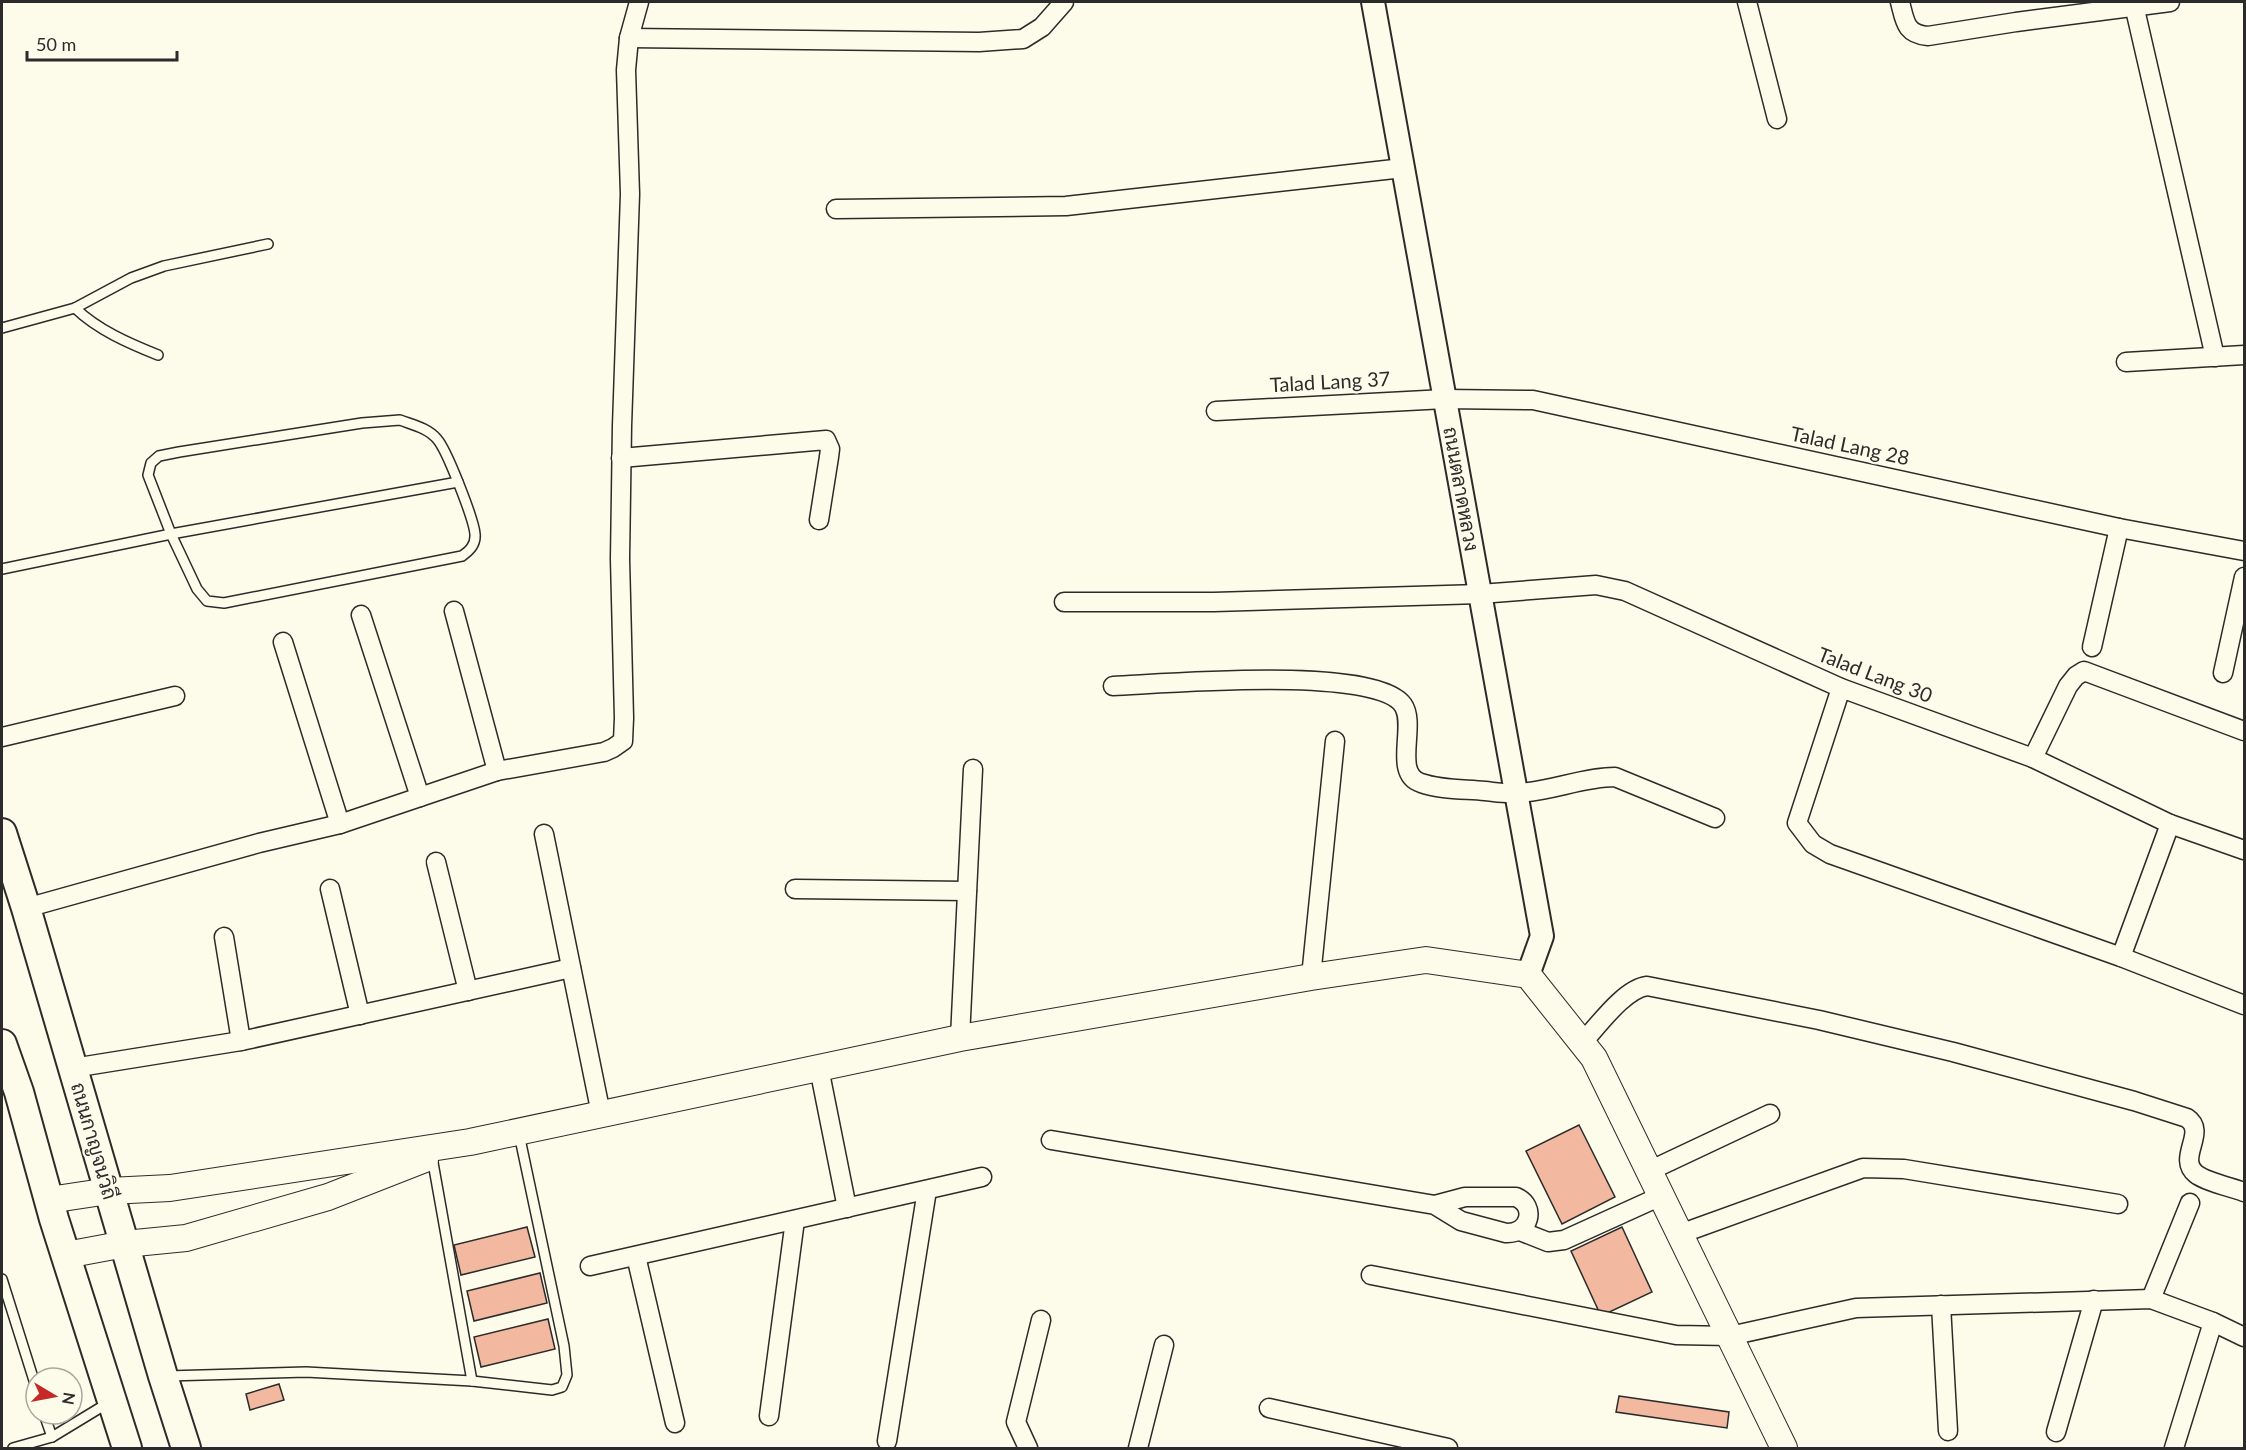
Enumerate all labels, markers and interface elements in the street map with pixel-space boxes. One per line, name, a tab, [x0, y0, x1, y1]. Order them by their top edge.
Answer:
scale bar	[27, 24, 177, 62]
text: 50 m	[36, 33, 76, 55]
street label: Talad Lang 37	[1269, 366, 1391, 396]
street label: Talad Lang 28	[1789, 421, 1912, 469]
street label: ถนนตลาดหลวง	[1439, 425, 1485, 553]
street label: Talad Lang 30	[1815, 641, 1936, 707]
street label: ถนนกาญจนวิถี	[66, 1079, 123, 1202]
north arrow	[24, 1366, 84, 1426]
text: N	[59, 1391, 80, 1406]

